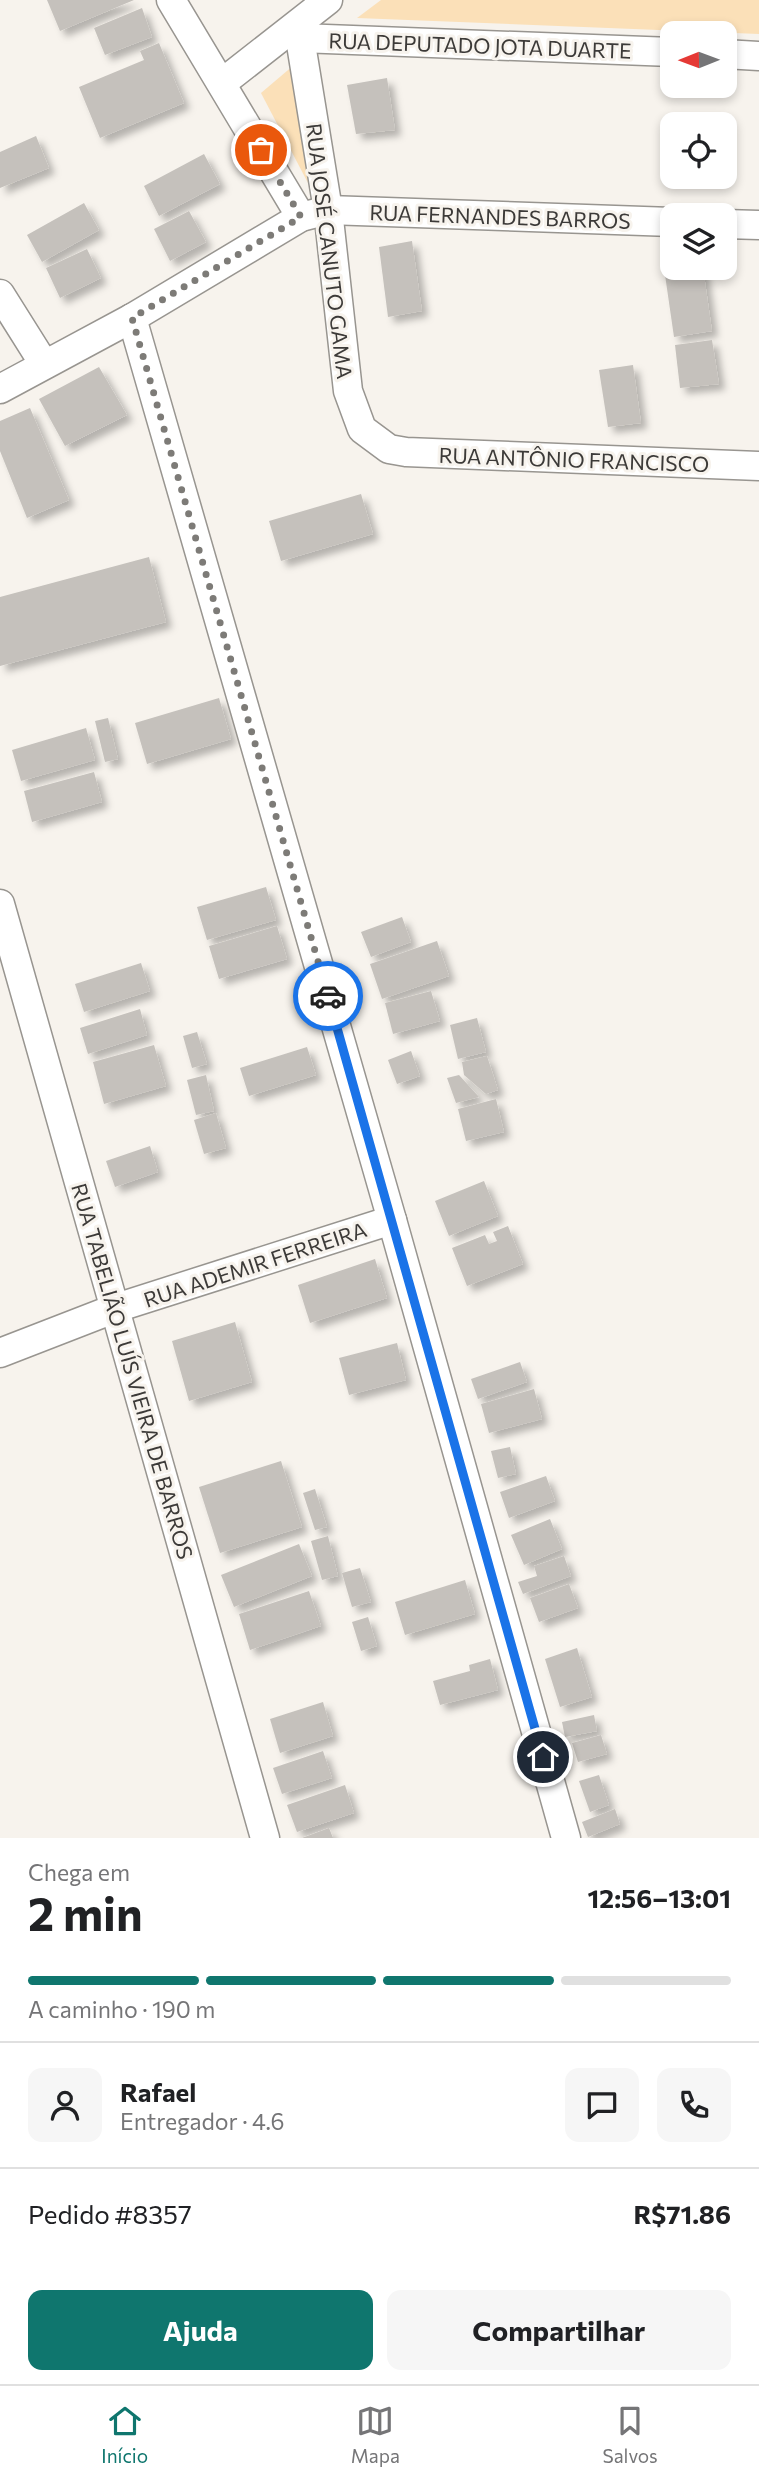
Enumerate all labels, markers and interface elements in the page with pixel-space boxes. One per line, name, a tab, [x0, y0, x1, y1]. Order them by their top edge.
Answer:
north arrow	[660, 21, 737, 98]
map controls	[660, 21, 737, 280]
street label: RUA DEPUTADO JOTA DUARTE	[328, 27, 632, 63]
button: locate	[660, 112, 737, 189]
pin	[231, 120, 291, 180]
street label: RUA JOSÉ CANUTO GAMA	[302, 122, 358, 380]
icon: bag	[242, 131, 280, 169]
street label: RUA FERNANDES BARROS	[369, 199, 631, 233]
button: layers	[660, 203, 737, 280]
street label: RUA ANTÔNIO FRANCISCO	[438, 442, 710, 476]
courier	[293, 961, 363, 1031]
icon: car	[309, 977, 347, 1015]
street label: RUA TABELIÃO LUÍS VIEIRA DE BARROS	[67, 1180, 199, 1562]
street label: RUA ADEMIR FERREIRA	[140, 1216, 370, 1312]
pin	[513, 1727, 573, 1787]
icon: home	[524, 1738, 562, 1776]
text: Chega em	[28, 1858, 130, 1886]
text: 12:56–13:01	[588, 1882, 731, 1913]
text: 2 min	[28, 1884, 143, 1940]
text: A caminho · 190 m	[28, 1995, 215, 2023]
button: person	[28, 2068, 102, 2142]
button: chat	[565, 2068, 639, 2142]
button: phone	[657, 2068, 731, 2142]
text: Rafael	[120, 2076, 196, 2107]
text: Entregador · 4.6	[120, 2107, 285, 2135]
text: Pedido #8357	[28, 2198, 192, 2229]
text: R$71.86	[633, 2198, 731, 2229]
button: Ajuda	[28, 2290, 373, 2370]
button: Compartilhar	[387, 2290, 731, 2370]
tab: Início	[101, 2402, 148, 2467]
tab: Mapa	[351, 2402, 400, 2467]
tab: Salvos	[603, 2402, 658, 2467]

